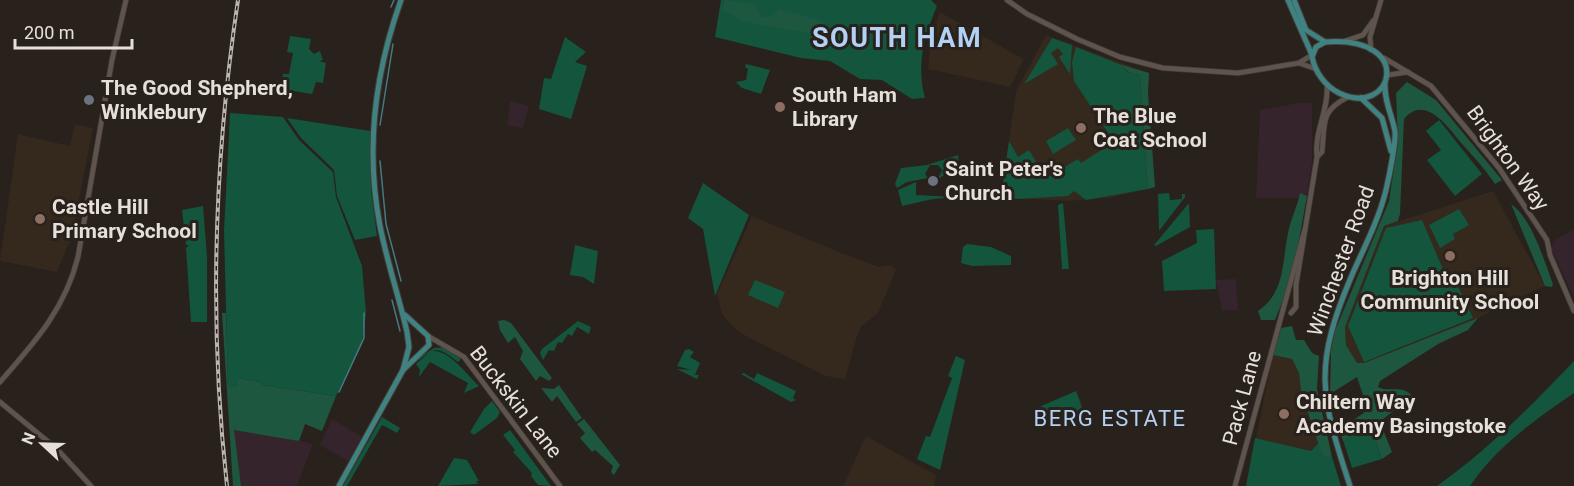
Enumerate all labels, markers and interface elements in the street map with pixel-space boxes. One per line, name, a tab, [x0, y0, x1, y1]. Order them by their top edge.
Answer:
scale bar	[15, 12, 132, 50]
text: 200 m	[24, 22, 75, 43]
district label: SOUTH HAM	[812, 22, 982, 54]
place label: The Good Shepherd, Winklebury	[101, 76, 293, 124]
place label: South Ham Library	[792, 83, 897, 131]
marker: The Good Shepherd, Winklebury	[82, 93, 96, 107]
marker: South Ham Library	[773, 100, 787, 114]
street label: Brighton Way	[1462, 101, 1554, 215]
place label: The Blue Coat School	[1093, 104, 1207, 152]
marker: The Blue Coat School	[1074, 121, 1088, 135]
place label: Saint Peter's Church	[945, 157, 1063, 205]
marker: Saint Peter's Church	[926, 174, 940, 188]
street label: Winchester Road	[1303, 182, 1379, 340]
place label: Castle Hill Primary School	[52, 195, 197, 243]
marker: Castle Hill Primary School	[33, 212, 47, 226]
marker: Brighton Hill Community School	[1443, 249, 1457, 263]
place label: Brighton Hill Community School	[1361, 266, 1539, 314]
street label: Buckskin Lane	[465, 341, 567, 463]
street label: Pack Lane	[1218, 348, 1266, 448]
place label: Chiltern Way Academy Basingstoke	[1296, 390, 1506, 438]
district label: BERG ESTATE	[1033, 406, 1187, 431]
marker: Chiltern Way Academy Basingstoke	[1277, 407, 1291, 421]
north arrow	[12, 414, 72, 474]
text: N	[18, 430, 39, 447]

